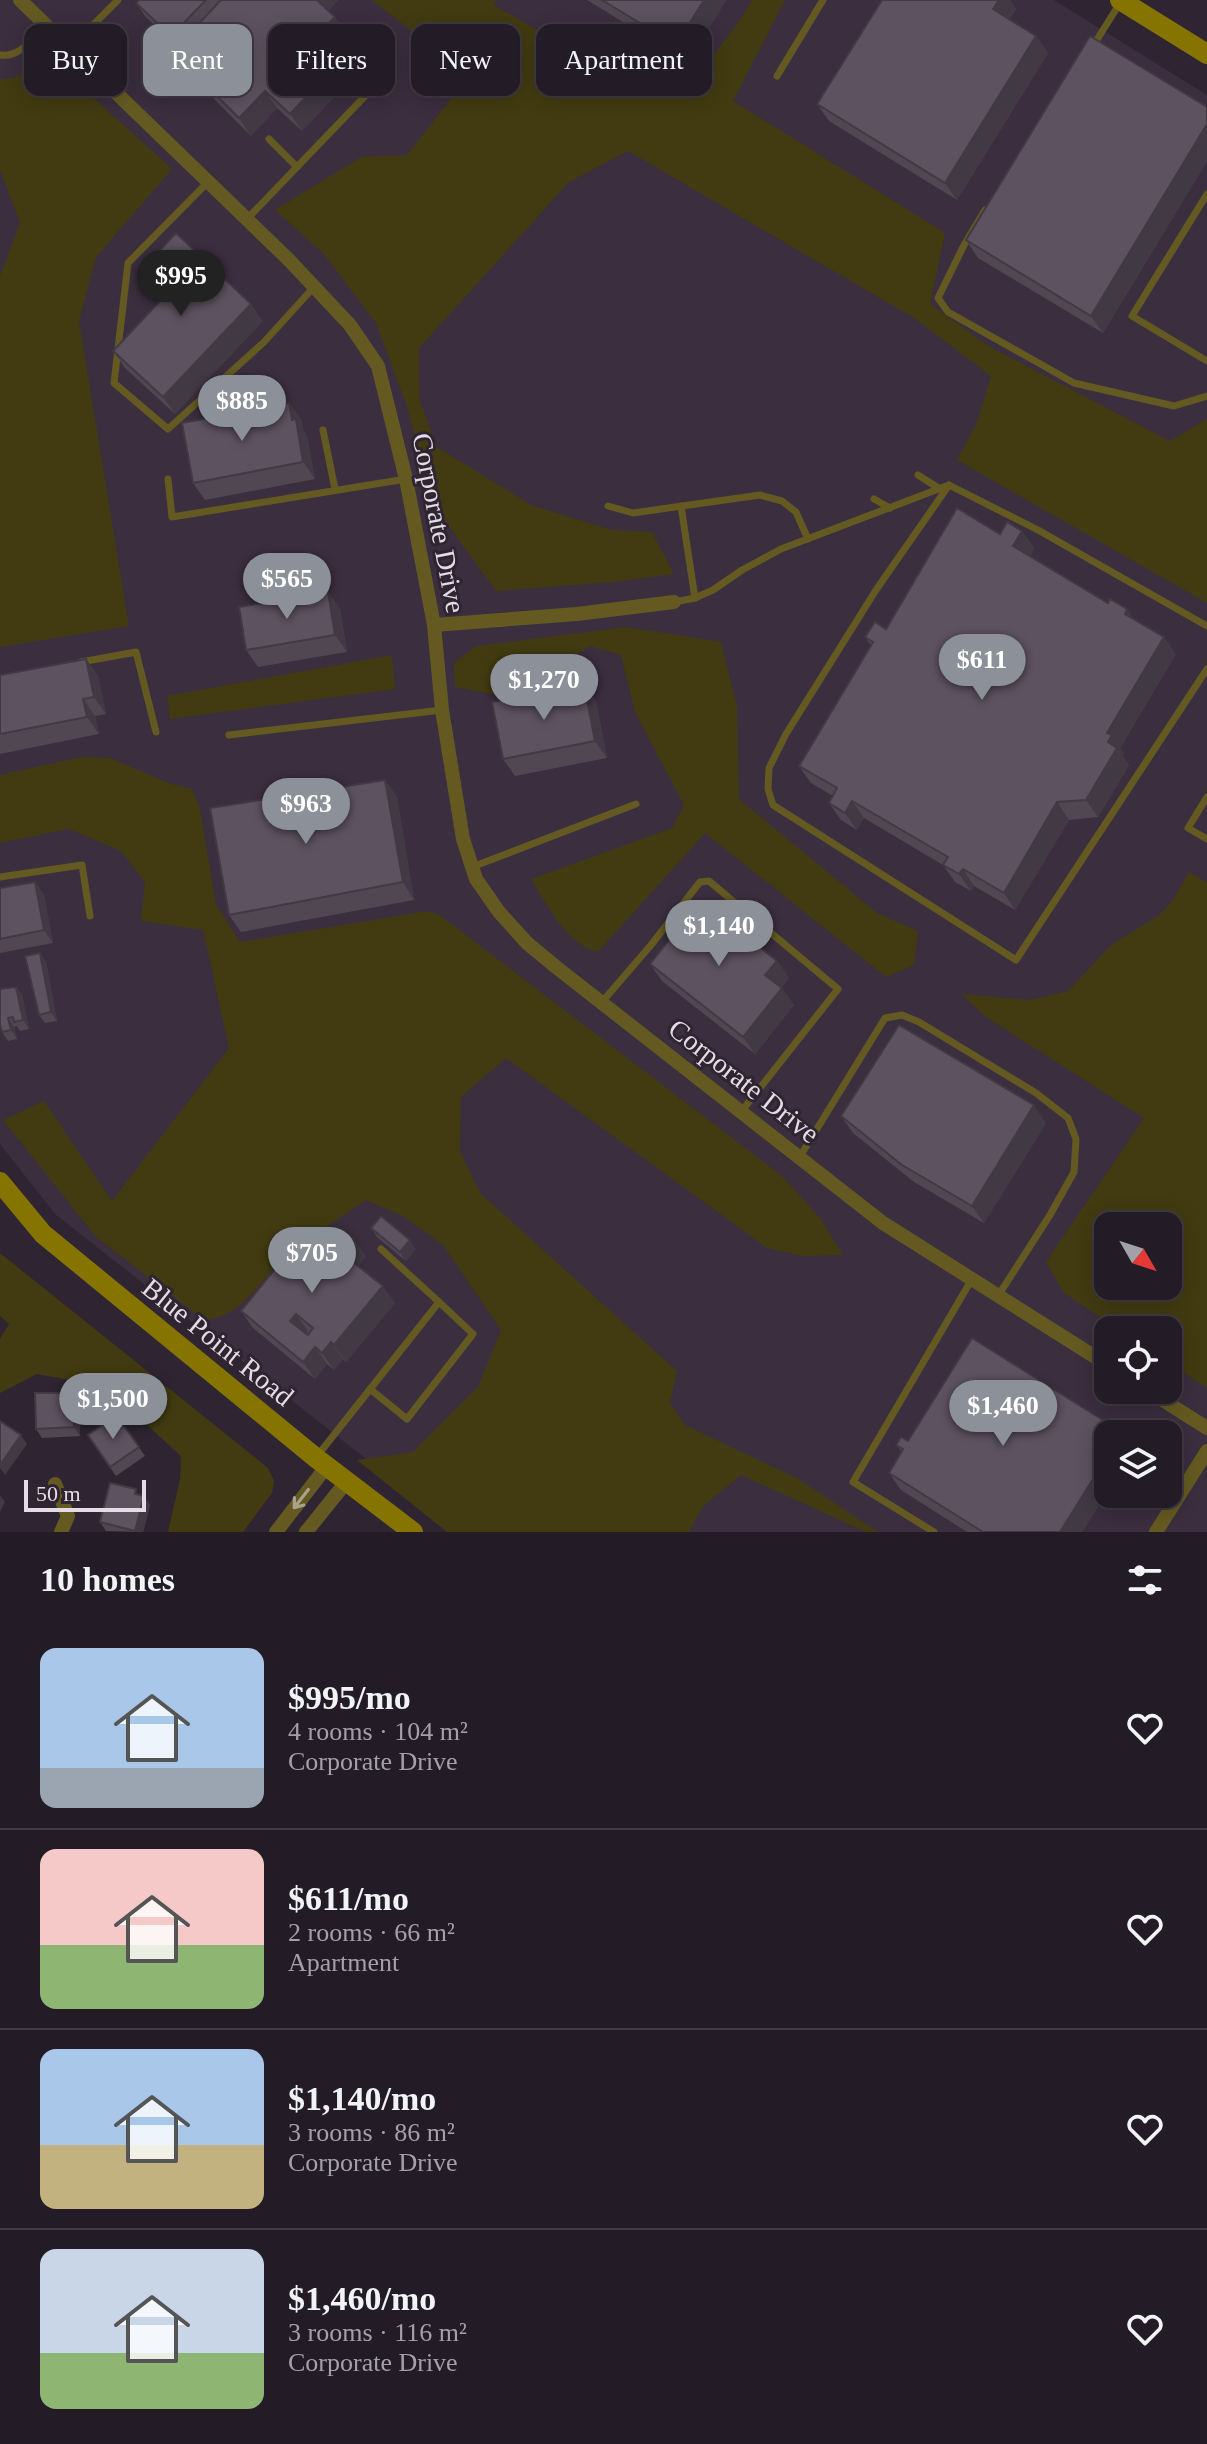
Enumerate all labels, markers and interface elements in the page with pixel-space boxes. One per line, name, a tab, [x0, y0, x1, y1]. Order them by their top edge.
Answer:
chip: Buy	[24, 24, 127, 96]
chip: Rent	[143, 24, 252, 96]
chip: Filters	[268, 24, 395, 96]
chip: New	[411, 24, 520, 96]
chip: Apartment	[536, 24, 712, 96]
pin: $995	[134, 250, 228, 318]
text: $995	[155, 261, 207, 290]
pin: $885	[195, 375, 289, 443]
text: $885	[216, 386, 268, 415]
street label: Corporate Drive	[406, 430, 472, 616]
pin: $565	[240, 553, 334, 621]
text: $565	[261, 564, 313, 593]
pin: $611	[935, 634, 1029, 702]
text: $611	[957, 645, 1007, 674]
pin: $1,270	[479, 654, 609, 722]
text: $1,270	[508, 665, 580, 694]
pin: $963	[259, 778, 353, 846]
text: $963	[280, 789, 332, 818]
pin: $1,140	[654, 900, 784, 968]
text: $1,140	[683, 911, 755, 940]
street label: Corporate Drive	[662, 1013, 826, 1149]
north arrow	[1094, 1212, 1182, 1300]
map controls	[1094, 1212, 1182, 1508]
pin: $705	[265, 1227, 359, 1295]
text: $705	[286, 1238, 338, 1267]
street label: Blue Point Road	[136, 1272, 300, 1412]
button: locate	[1094, 1316, 1182, 1404]
pin: $1,500	[48, 1373, 178, 1441]
pin: $1,460	[938, 1380, 1068, 1448]
text: $1,500	[77, 1384, 149, 1413]
text: $1,460	[967, 1391, 1039, 1420]
button: layers	[1094, 1420, 1182, 1508]
scale bar	[24, 1476, 146, 1512]
text: 50 m	[36, 1481, 81, 1506]
one-way arrow	[293, 1488, 310, 1509]
icon: filters	[1123, 1558, 1167, 1602]
text: 10 homes	[40, 1561, 175, 1598]
text: $995/mo	[288, 1679, 411, 1716]
icon: home	[104, 1680, 200, 1776]
icon: heart	[1123, 1706, 1167, 1750]
text: 4 rooms · 104 m²	[288, 1717, 468, 1746]
text: Corporate Drive	[288, 1747, 458, 1776]
text: $611/mo	[288, 1880, 409, 1917]
icon: home	[104, 1881, 200, 1977]
icon: heart	[1123, 1907, 1167, 1951]
text: 2 rooms · 66 m²	[288, 1918, 455, 1947]
text: Apartment	[288, 1948, 399, 1977]
text: $1,140/mo	[288, 2080, 436, 2117]
icon: home	[104, 2081, 200, 2177]
icon: heart	[1123, 2107, 1167, 2151]
text: 3 rooms · 86 m²	[288, 2118, 455, 2147]
text: Corporate Drive	[288, 2148, 458, 2177]
text: $1,460/mo	[288, 2280, 436, 2317]
icon: home	[104, 2281, 200, 2377]
icon: heart	[1123, 2307, 1167, 2351]
text: 3 rooms · 116 m²	[288, 2318, 467, 2347]
text: Corporate Drive	[288, 2348, 458, 2377]

